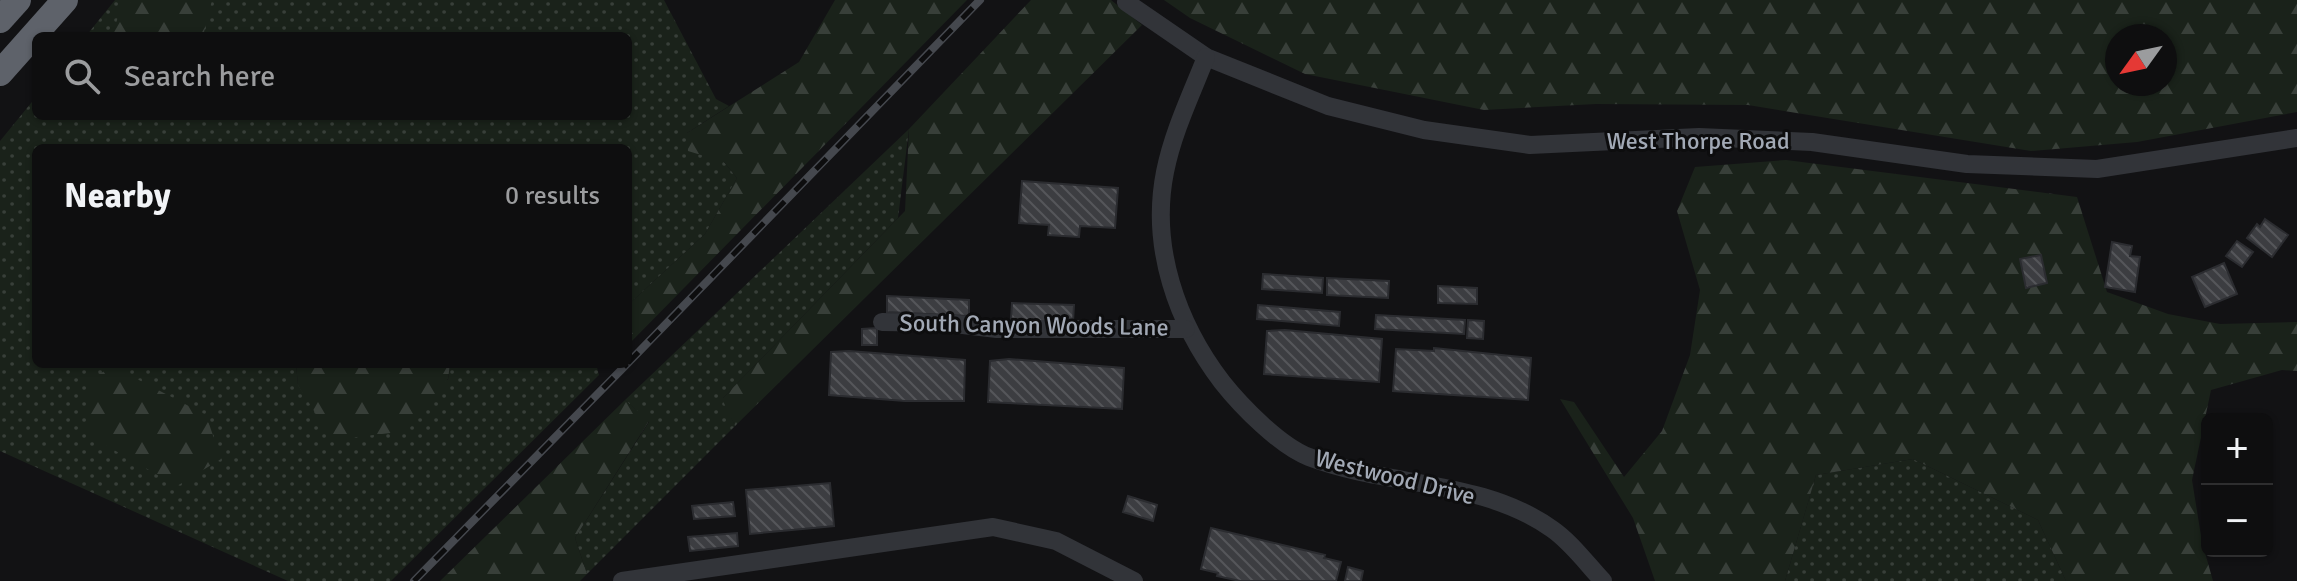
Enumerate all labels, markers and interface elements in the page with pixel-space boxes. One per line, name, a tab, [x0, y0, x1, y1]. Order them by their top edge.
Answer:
north arrow	[2105, 24, 2177, 96]
search box	[32, 32, 632, 120]
icon: search	[60, 54, 104, 98]
text: Search here	[124, 58, 275, 95]
street label: West Thorpe Road	[1606, 126, 1790, 156]
text: Nearby	[64, 175, 171, 217]
text: 0 results	[505, 180, 600, 212]
street label: South Canyon Woods Lane	[899, 308, 1169, 342]
map controls	[2201, 413, 2273, 557]
button: +	[2201, 413, 2273, 485]
street label: Westwood Drive	[1312, 443, 1478, 511]
button: −	[2201, 485, 2273, 557]

